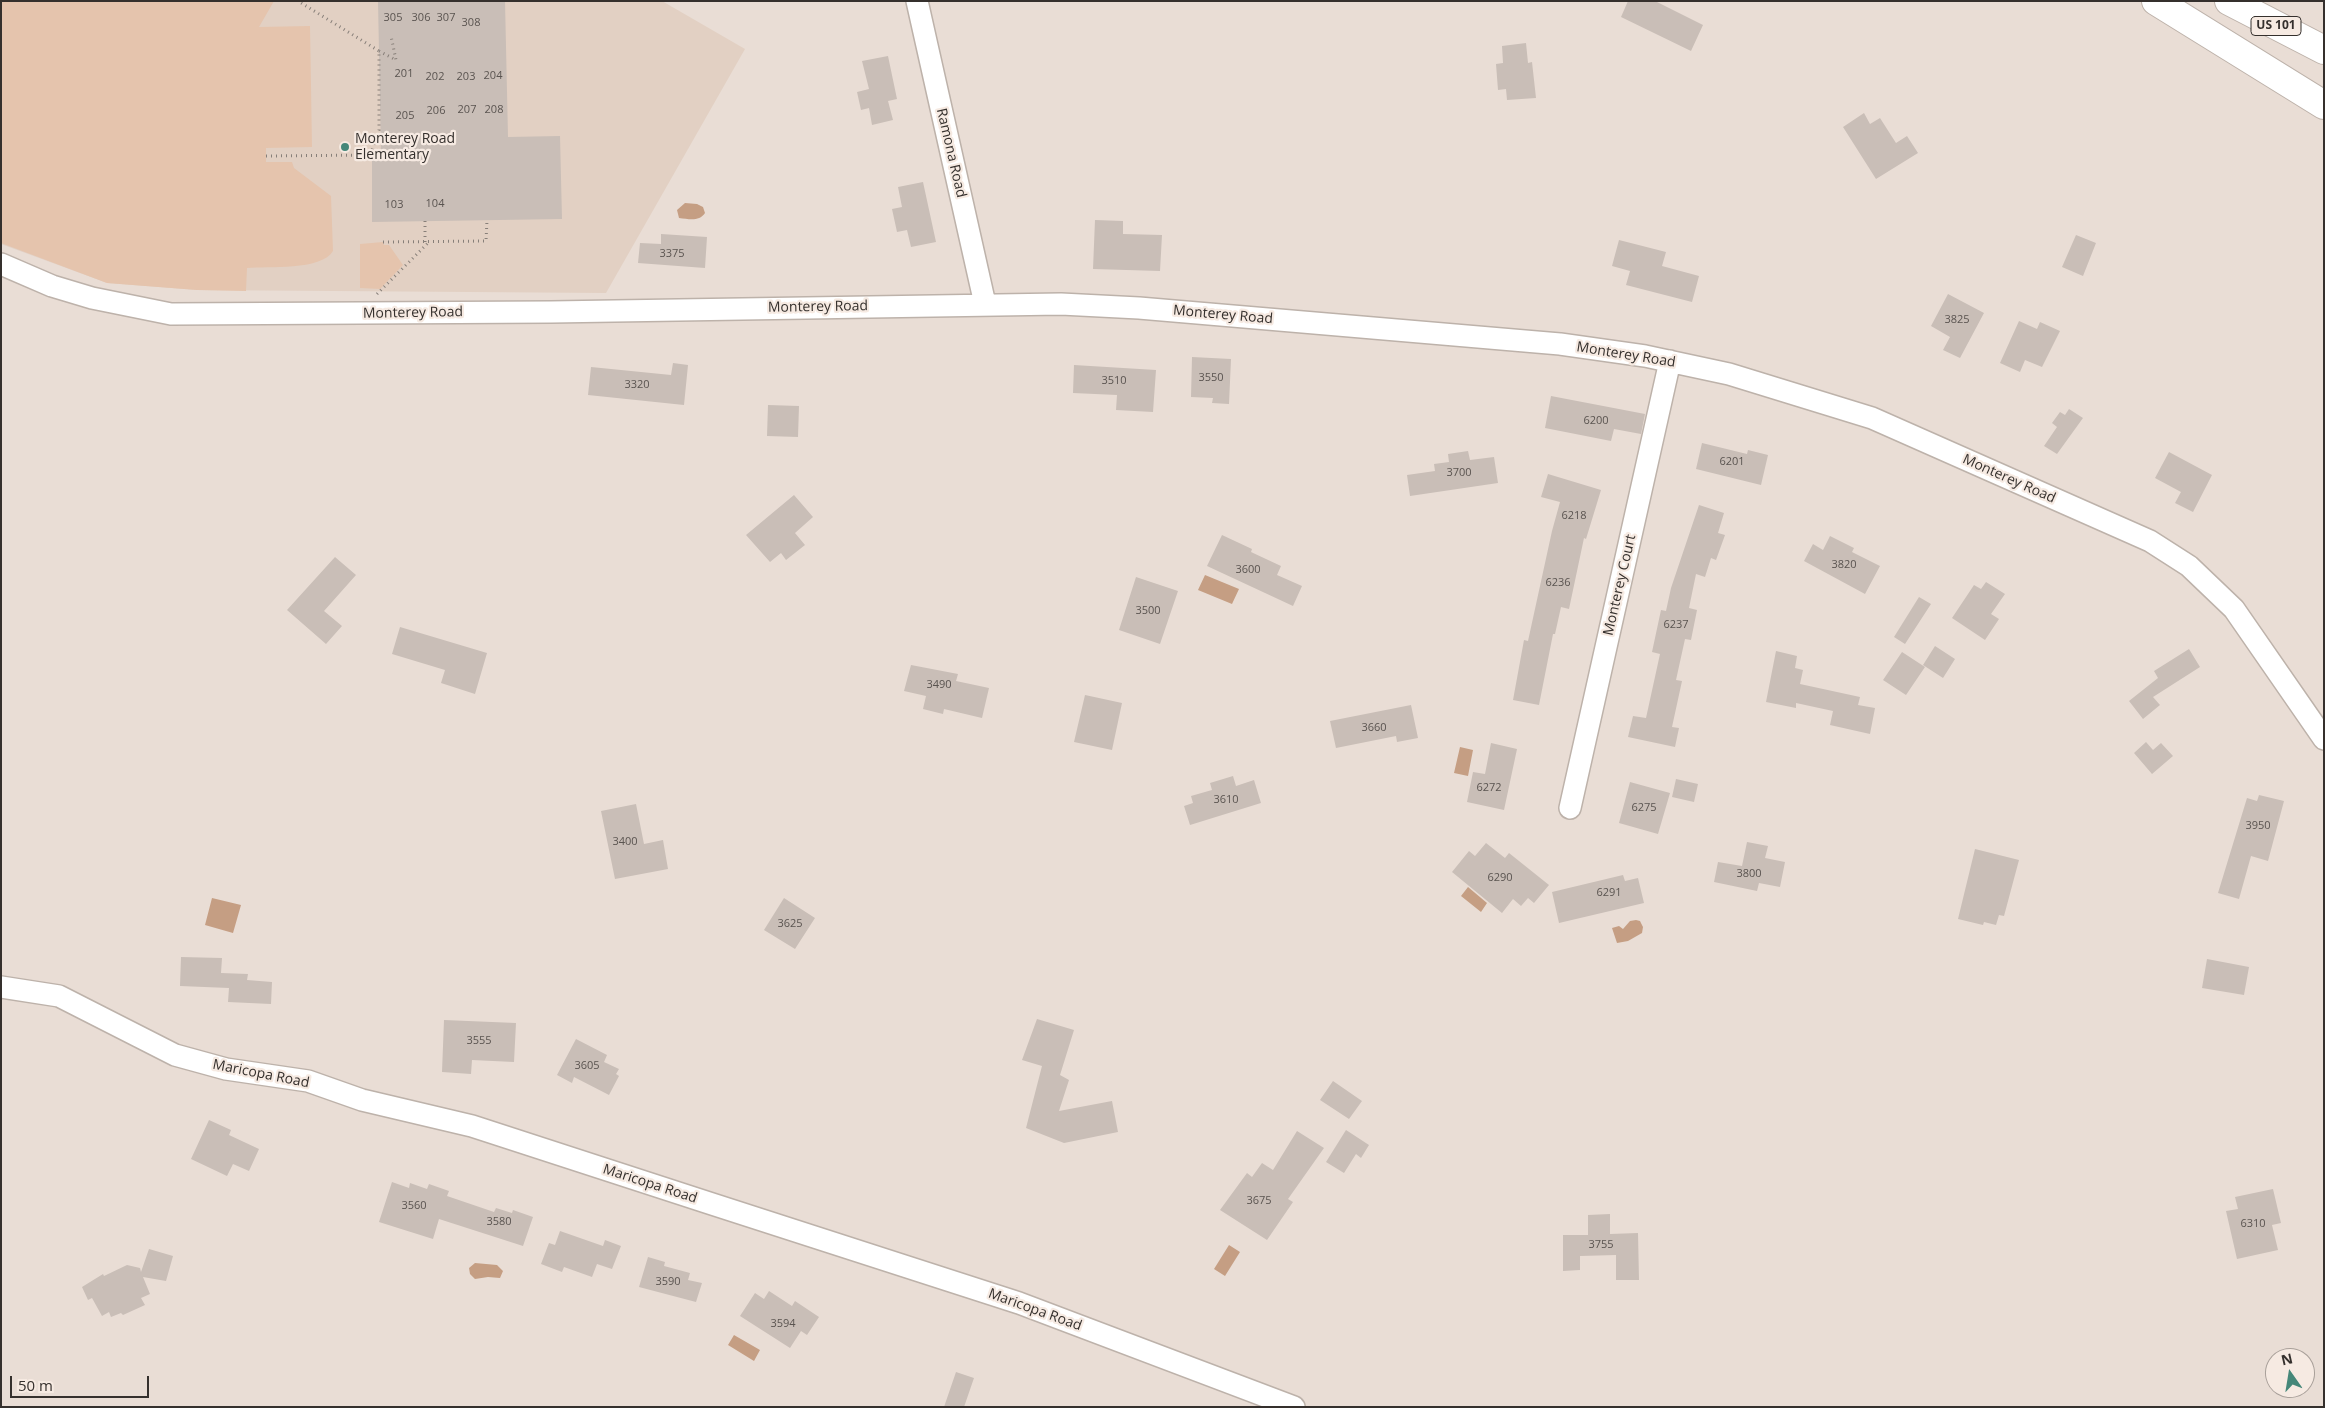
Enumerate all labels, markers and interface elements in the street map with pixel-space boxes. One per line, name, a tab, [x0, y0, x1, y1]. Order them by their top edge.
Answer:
house number: 305	[384, 11, 402, 25]
house number: 306	[412, 11, 430, 25]
house number: 307	[437, 11, 455, 25]
house number: 308	[462, 16, 480, 30]
road number: US 101	[2251, 16, 2301, 36]
house number: 201	[395, 67, 413, 81]
house number: 204	[484, 69, 502, 83]
house number: 202	[426, 70, 444, 84]
house number: 203	[457, 70, 475, 84]
house number: 207	[458, 103, 476, 117]
house number: 208	[485, 103, 503, 117]
house number: 206	[427, 104, 445, 118]
street label: Ramona Road	[933, 107, 969, 199]
house number: 205	[396, 109, 414, 123]
place label: Monterey Road Elementary	[355, 131, 455, 164]
marker: Monterey Road Elementary	[339, 141, 351, 153]
house number: 104	[426, 197, 444, 211]
house number: 103	[385, 198, 403, 212]
house number: 3375	[659, 247, 685, 261]
street label: Monterey Road	[768, 298, 868, 316]
street label: Monterey Road	[1172, 302, 1274, 328]
street label: Monterey Road	[363, 304, 463, 322]
house number: 3825	[1944, 313, 1970, 327]
street label: Monterey Road	[1575, 339, 1677, 371]
house number: 3550	[1198, 371, 1224, 385]
house number: 3510	[1101, 374, 1127, 388]
house number: 3320	[624, 378, 650, 392]
house number: 6200	[1583, 414, 1609, 428]
street label: Monterey Road	[1960, 451, 2058, 507]
house number: 6201	[1719, 455, 1745, 469]
house number: 3700	[1446, 466, 1472, 480]
house number: 6218	[1561, 509, 1587, 523]
street label: Monterey Court	[1600, 533, 1640, 637]
house number: 3820	[1831, 558, 1857, 572]
house number: 3600	[1235, 563, 1261, 577]
house number: 6236	[1545, 576, 1571, 590]
house number: 3500	[1135, 604, 1161, 618]
house number: 6237	[1663, 618, 1689, 632]
house number: 3490	[926, 678, 952, 692]
house number: 3660	[1361, 721, 1387, 735]
house number: 6272	[1476, 781, 1502, 795]
house number: 3610	[1213, 793, 1239, 807]
house number: 6275	[1631, 801, 1657, 815]
house number: 3950	[2245, 819, 2271, 833]
house number: 3400	[612, 835, 638, 849]
house number: 3800	[1736, 867, 1762, 881]
house number: 6290	[1487, 871, 1513, 885]
house number: 6291	[1596, 886, 1622, 900]
house number: 3625	[777, 917, 803, 931]
house number: 3555	[466, 1034, 492, 1048]
street label: Maricopa Road	[211, 1056, 311, 1092]
house number: 3605	[574, 1059, 600, 1073]
street label: Maricopa Road	[601, 1161, 699, 1207]
house number: 3675	[1246, 1194, 1272, 1208]
house number: 3560	[401, 1199, 427, 1213]
house number: 3580	[486, 1215, 512, 1229]
house number: 6310	[2240, 1217, 2266, 1231]
house number: 3755	[1588, 1238, 1614, 1252]
house number: 3590	[655, 1275, 681, 1289]
street label: Maricopa Road	[986, 1285, 1084, 1335]
house number: 3594	[770, 1317, 796, 1331]
north arrow	[2265, 1348, 2315, 1398]
text: N	[2279, 1348, 2294, 1369]
scale bar	[12, 1366, 151, 1398]
text: 50 m	[18, 1375, 53, 1395]

